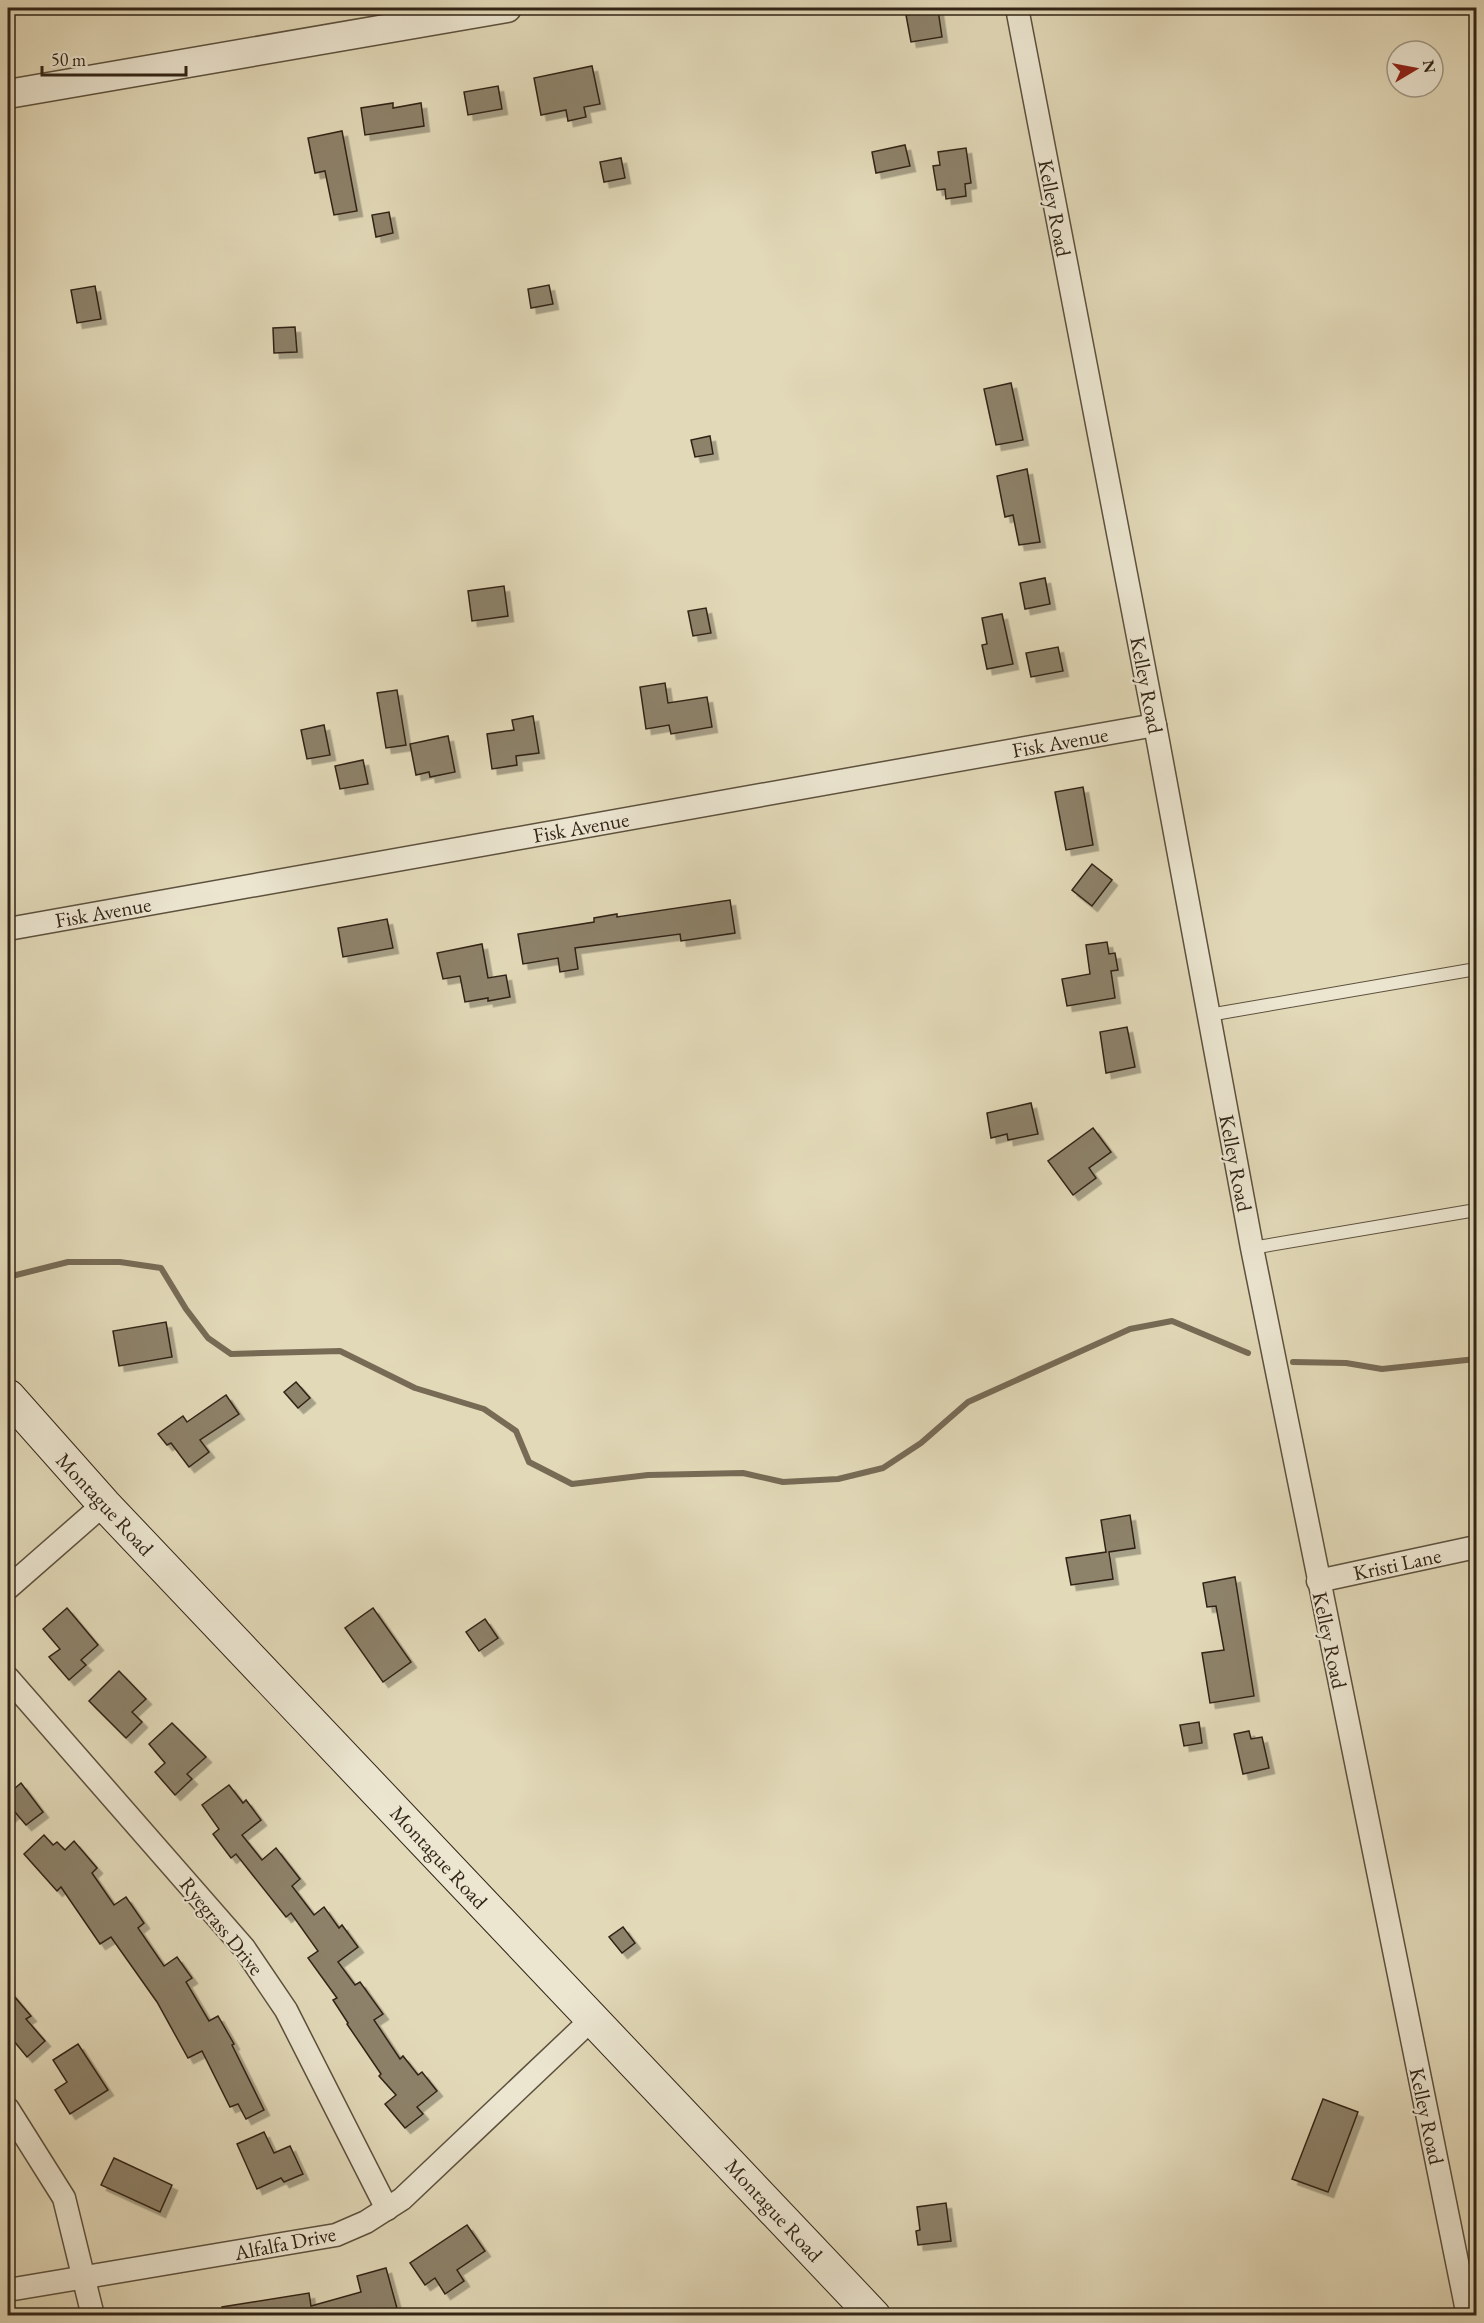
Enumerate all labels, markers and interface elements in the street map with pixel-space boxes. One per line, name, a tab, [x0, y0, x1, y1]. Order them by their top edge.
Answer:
scale bar	[42, 39, 186, 77]
north arrow	[1385, 39, 1445, 99]
text: 50 m	[51, 48, 86, 71]
text: N	[1418, 58, 1441, 75]
street label: Kelley Road	[1032, 157, 1078, 259]
street label: Kelley Road	[1124, 634, 1170, 736]
street label: Fisk Avenue	[1010, 720, 1110, 764]
street label: Fisk Avenue	[531, 805, 631, 849]
street label: Fisk Avenue	[53, 890, 153, 934]
street label: Kelley Road	[1213, 1112, 1259, 1214]
street label: Montague Road	[50, 1447, 160, 1562]
street label: Kristi Lane	[1351, 1542, 1443, 1586]
street label: Kelley Road	[1307, 1589, 1353, 1691]
street label: Montague Road	[384, 1800, 494, 1915]
street label: Ryegrass Drive	[174, 1871, 270, 1981]
street label: Kelley Road	[1404, 2065, 1450, 2167]
street label: Montague Road	[719, 2153, 829, 2268]
street label: Alfalfa Drive	[231, 2220, 338, 2266]

